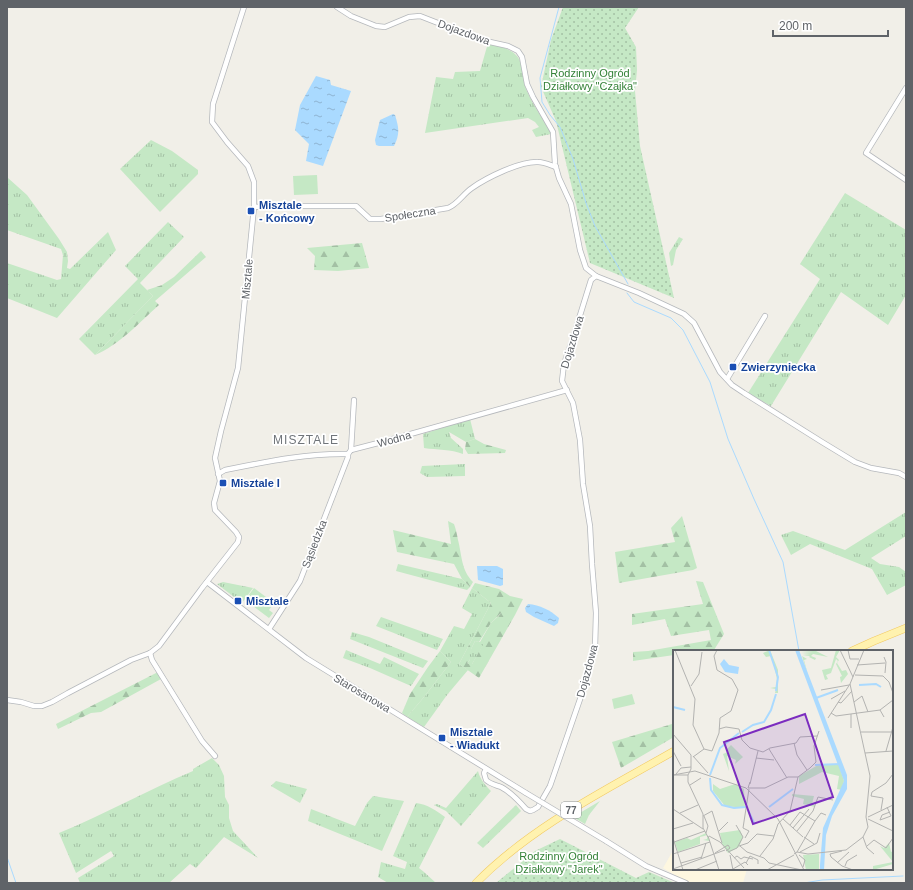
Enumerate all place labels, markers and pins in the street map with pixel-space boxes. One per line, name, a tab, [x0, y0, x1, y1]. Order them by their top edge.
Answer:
place label: Misztale - Końcowy	[259, 199, 315, 224]
marker: Misztale - Końcowy	[246, 206, 256, 216]
place label: Zwierzyniecka	[741, 361, 816, 373]
marker: Zwierzyniecka	[728, 362, 738, 372]
place label: Misztale I	[231, 477, 280, 489]
marker: Misztale I	[218, 478, 228, 488]
place label: Misztale	[246, 595, 289, 607]
marker: Misztale	[233, 596, 243, 606]
place label: Misztale - Wiadukt	[450, 726, 500, 751]
marker: Misztale - Wiadukt	[437, 733, 447, 743]

